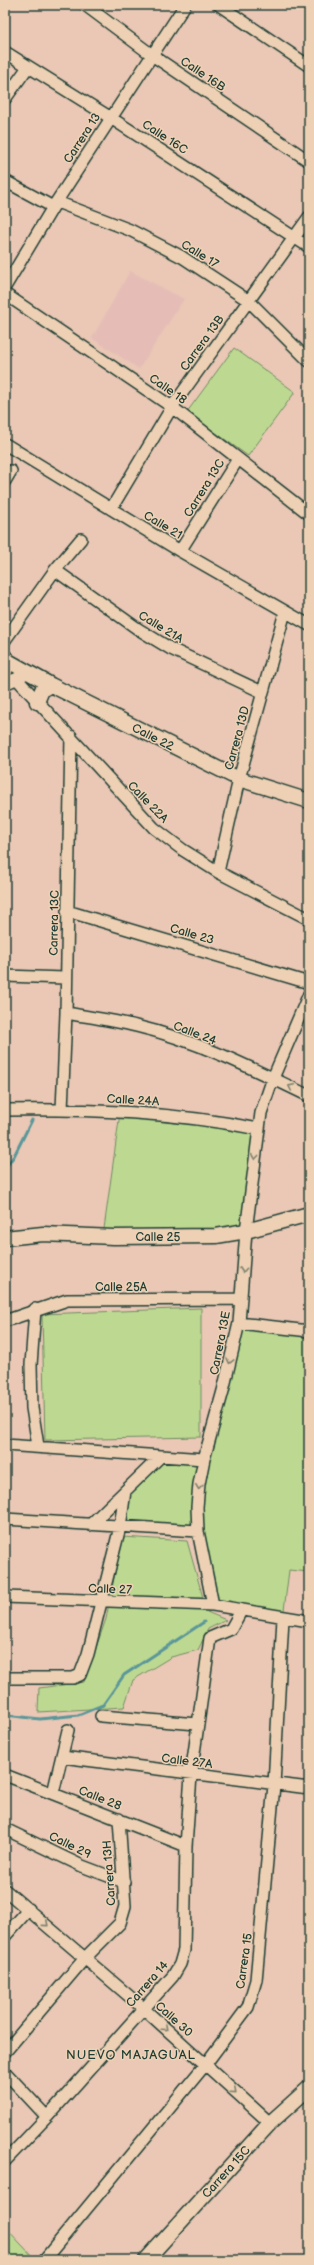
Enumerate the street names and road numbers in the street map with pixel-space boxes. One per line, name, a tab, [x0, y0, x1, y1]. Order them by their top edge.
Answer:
street label: Calle 16B	[177, 54, 228, 95]
street label: Carrera 13	[61, 110, 104, 166]
street label: Calle 16C	[139, 117, 191, 158]
street label: Calle 17	[178, 237, 221, 272]
street label: Carrera 13B	[177, 312, 228, 374]
street label: Calle 18	[146, 371, 189, 408]
street label: Carrera 13C	[181, 456, 228, 520]
street label: Calle 21	[141, 508, 185, 543]
street label: Calle 21A	[136, 608, 187, 647]
street label: Carrera 13D	[222, 704, 253, 772]
street label: Calle 22	[129, 721, 176, 754]
street label: Calle 22A	[124, 778, 172, 827]
street label: Carrera 13C	[46, 890, 63, 956]
street label: Calle 23	[168, 921, 216, 948]
street label: Calle 24	[171, 1018, 219, 1049]
street label: Calle 24A	[106, 1092, 160, 1109]
street label: Calle 25	[136, 1230, 181, 1245]
street label: Calle 25A	[95, 1280, 148, 1295]
street label: Carrera 13E	[207, 1310, 234, 1376]
street label: Calle 27	[88, 1581, 132, 1598]
street label: Calle 27A	[161, 1751, 214, 1772]
street label: Calle 28	[76, 1783, 123, 1814]
street label: Calle 29	[46, 1829, 93, 1862]
street label: Carrera 13H	[100, 1840, 119, 1906]
street label: Carrera 15	[233, 1932, 256, 1990]
street label: Carrera 14	[123, 1957, 172, 2011]
street label: Calle 30	[152, 1999, 196, 2040]
street label: Carrera 15C	[199, 2143, 254, 2202]

